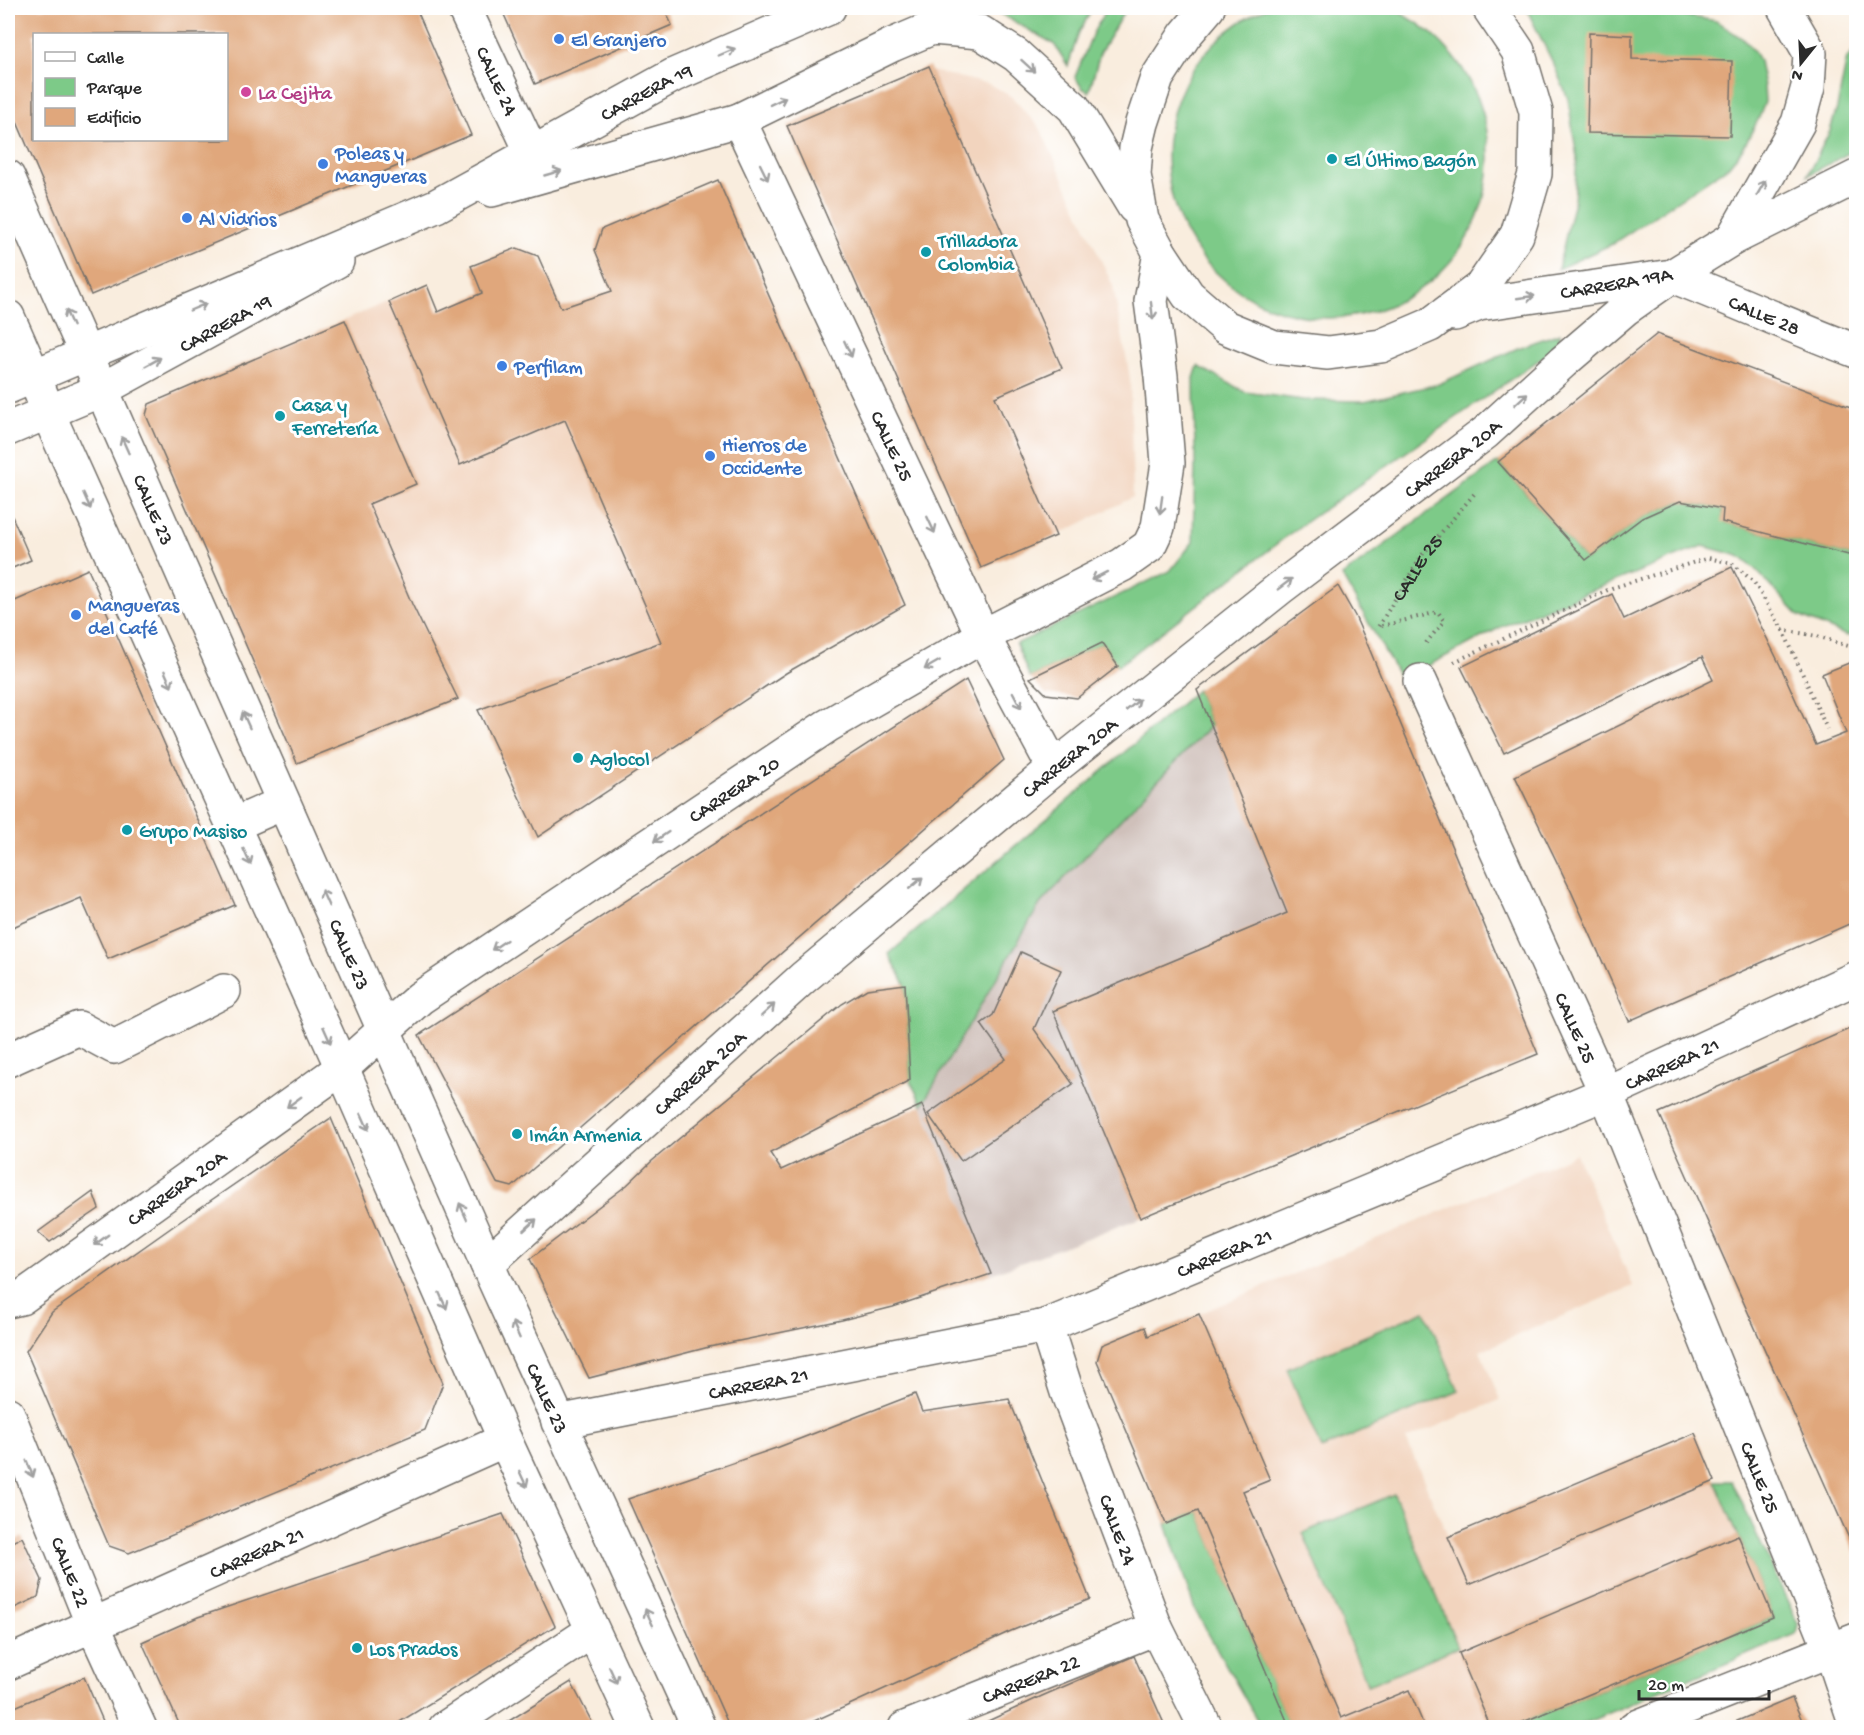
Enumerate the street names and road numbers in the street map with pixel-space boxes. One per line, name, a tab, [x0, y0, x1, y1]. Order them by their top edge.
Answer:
street label: CALLE 24	[469, 44, 521, 121]
street label: CARRERA 19	[597, 60, 697, 128]
street label: CARRERA 19A	[1559, 264, 1675, 307]
street label: CARRERA 19	[177, 291, 276, 360]
street label: CALLE 28	[1724, 292, 1802, 343]
street label: CALLE 25	[863, 408, 916, 486]
street label: CARRERA 20A	[1401, 415, 1508, 505]
street label: CALLE 23	[126, 472, 177, 549]
street label: CALLE 25	[1389, 532, 1449, 606]
street label: CARRERA 20A	[1019, 713, 1124, 805]
street label: CARRERA 20	[686, 753, 785, 830]
street label: CALLE 23	[322, 916, 373, 994]
street label: CALLE 25	[1547, 990, 1599, 1068]
street label: CARRERA 20A	[651, 1026, 753, 1122]
street label: CARRERA 21	[1622, 1034, 1724, 1098]
street label: CARRERA 20A	[124, 1146, 233, 1233]
street label: CARRERA 21	[1174, 1225, 1276, 1285]
street label: CALLE 23	[519, 1361, 571, 1438]
street label: CARRERA 21	[707, 1365, 811, 1407]
street label: CALLE 25	[1733, 1439, 1782, 1517]
street label: CALLE 24	[1092, 1492, 1139, 1570]
street label: CARRERA 21	[207, 1524, 308, 1586]
street label: CALLE 22	[44, 1534, 93, 1612]
street label: CARRERA 22	[980, 1652, 1084, 1711]

